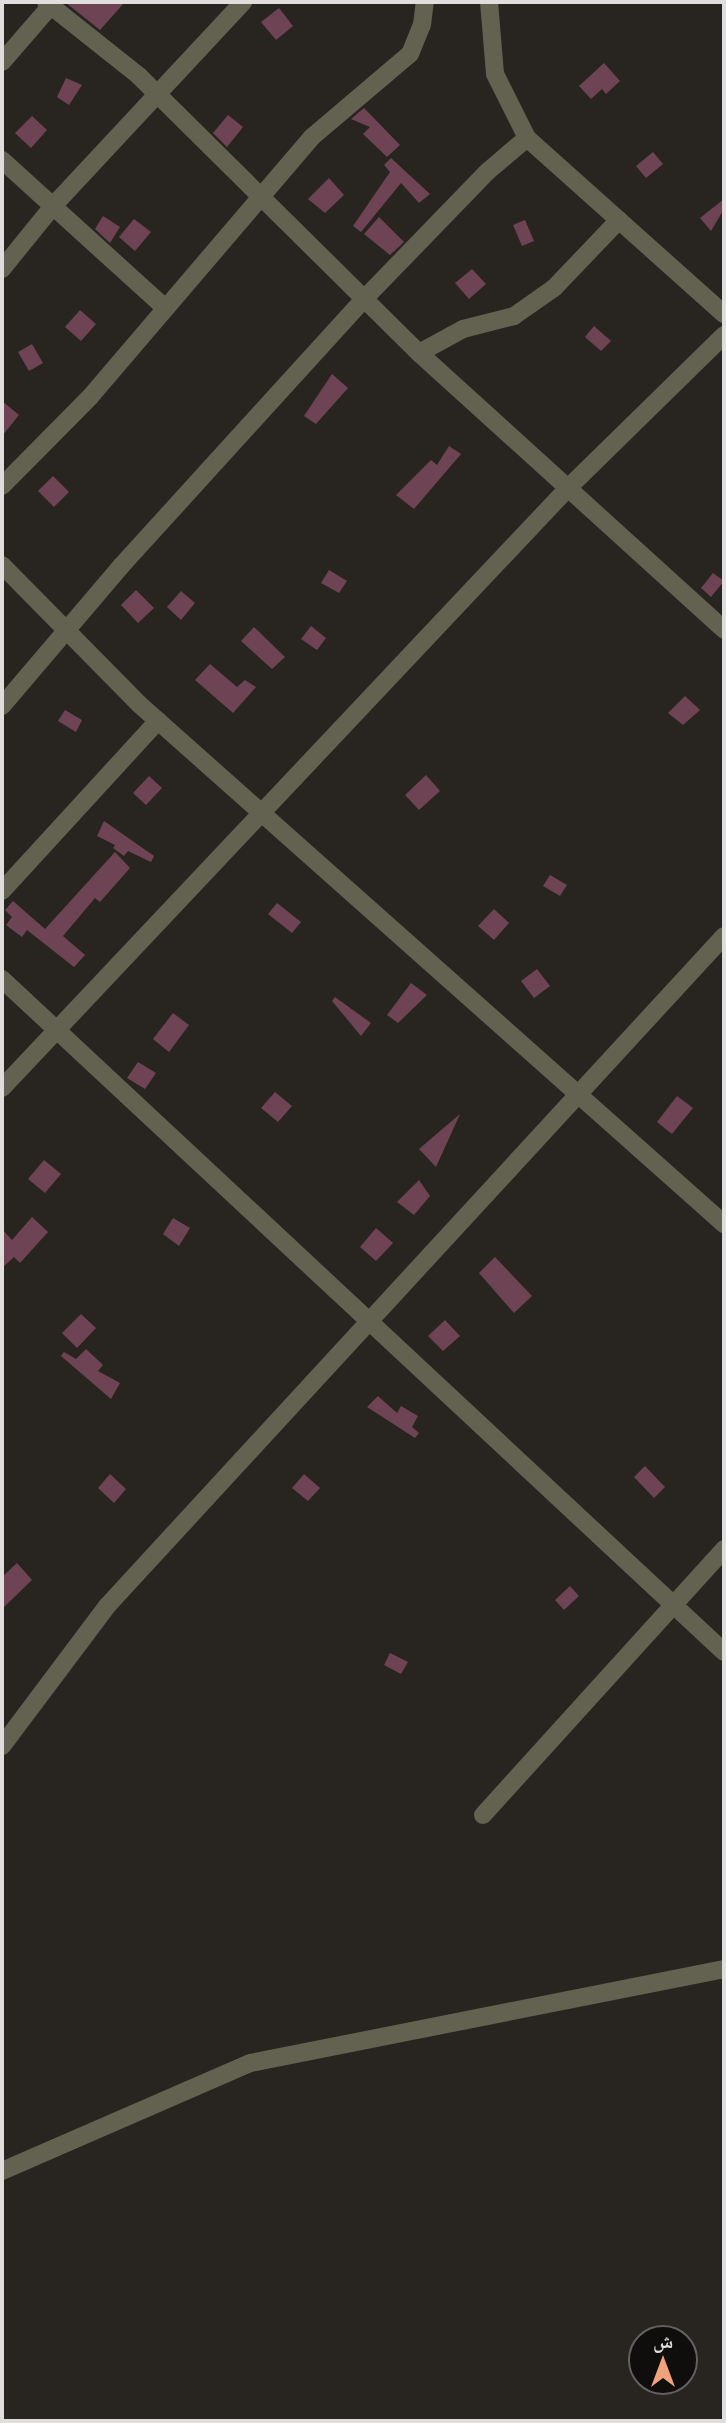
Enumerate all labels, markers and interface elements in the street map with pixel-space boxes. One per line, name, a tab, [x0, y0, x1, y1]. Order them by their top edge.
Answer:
north arrow	[628, 2325, 698, 2395]
text: ش	[653, 2328, 673, 2354]

